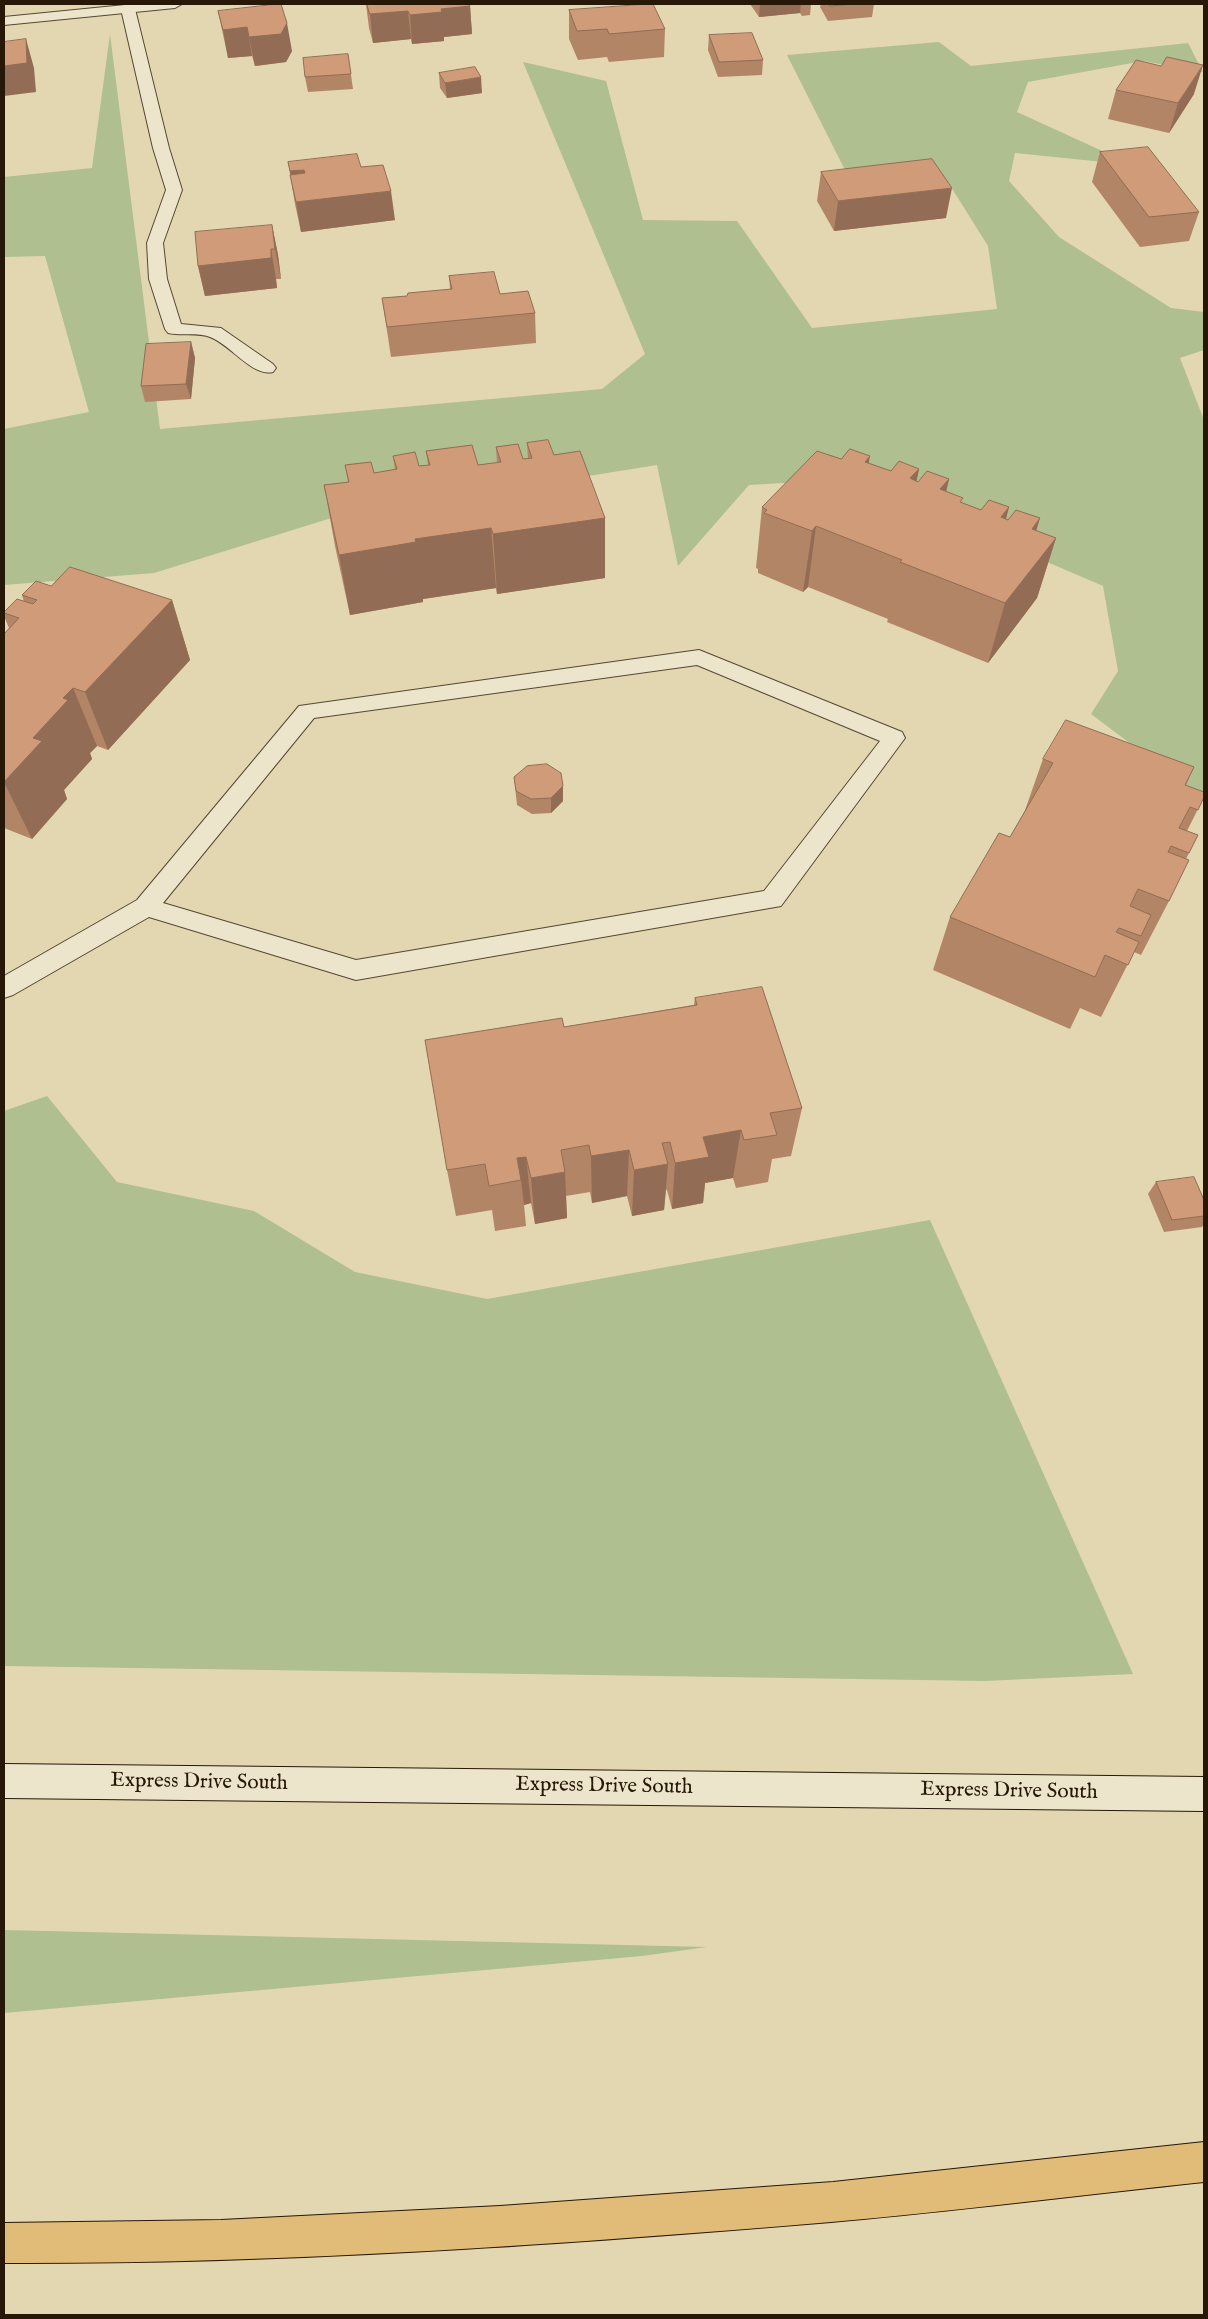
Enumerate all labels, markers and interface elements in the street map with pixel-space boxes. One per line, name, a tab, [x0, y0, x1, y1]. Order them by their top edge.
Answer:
street label: Express Drive South	[110, 1769, 288, 1797]
street label: Express Drive South	[515, 1773, 693, 1801]
street label: Express Drive South	[920, 1778, 1098, 1806]

